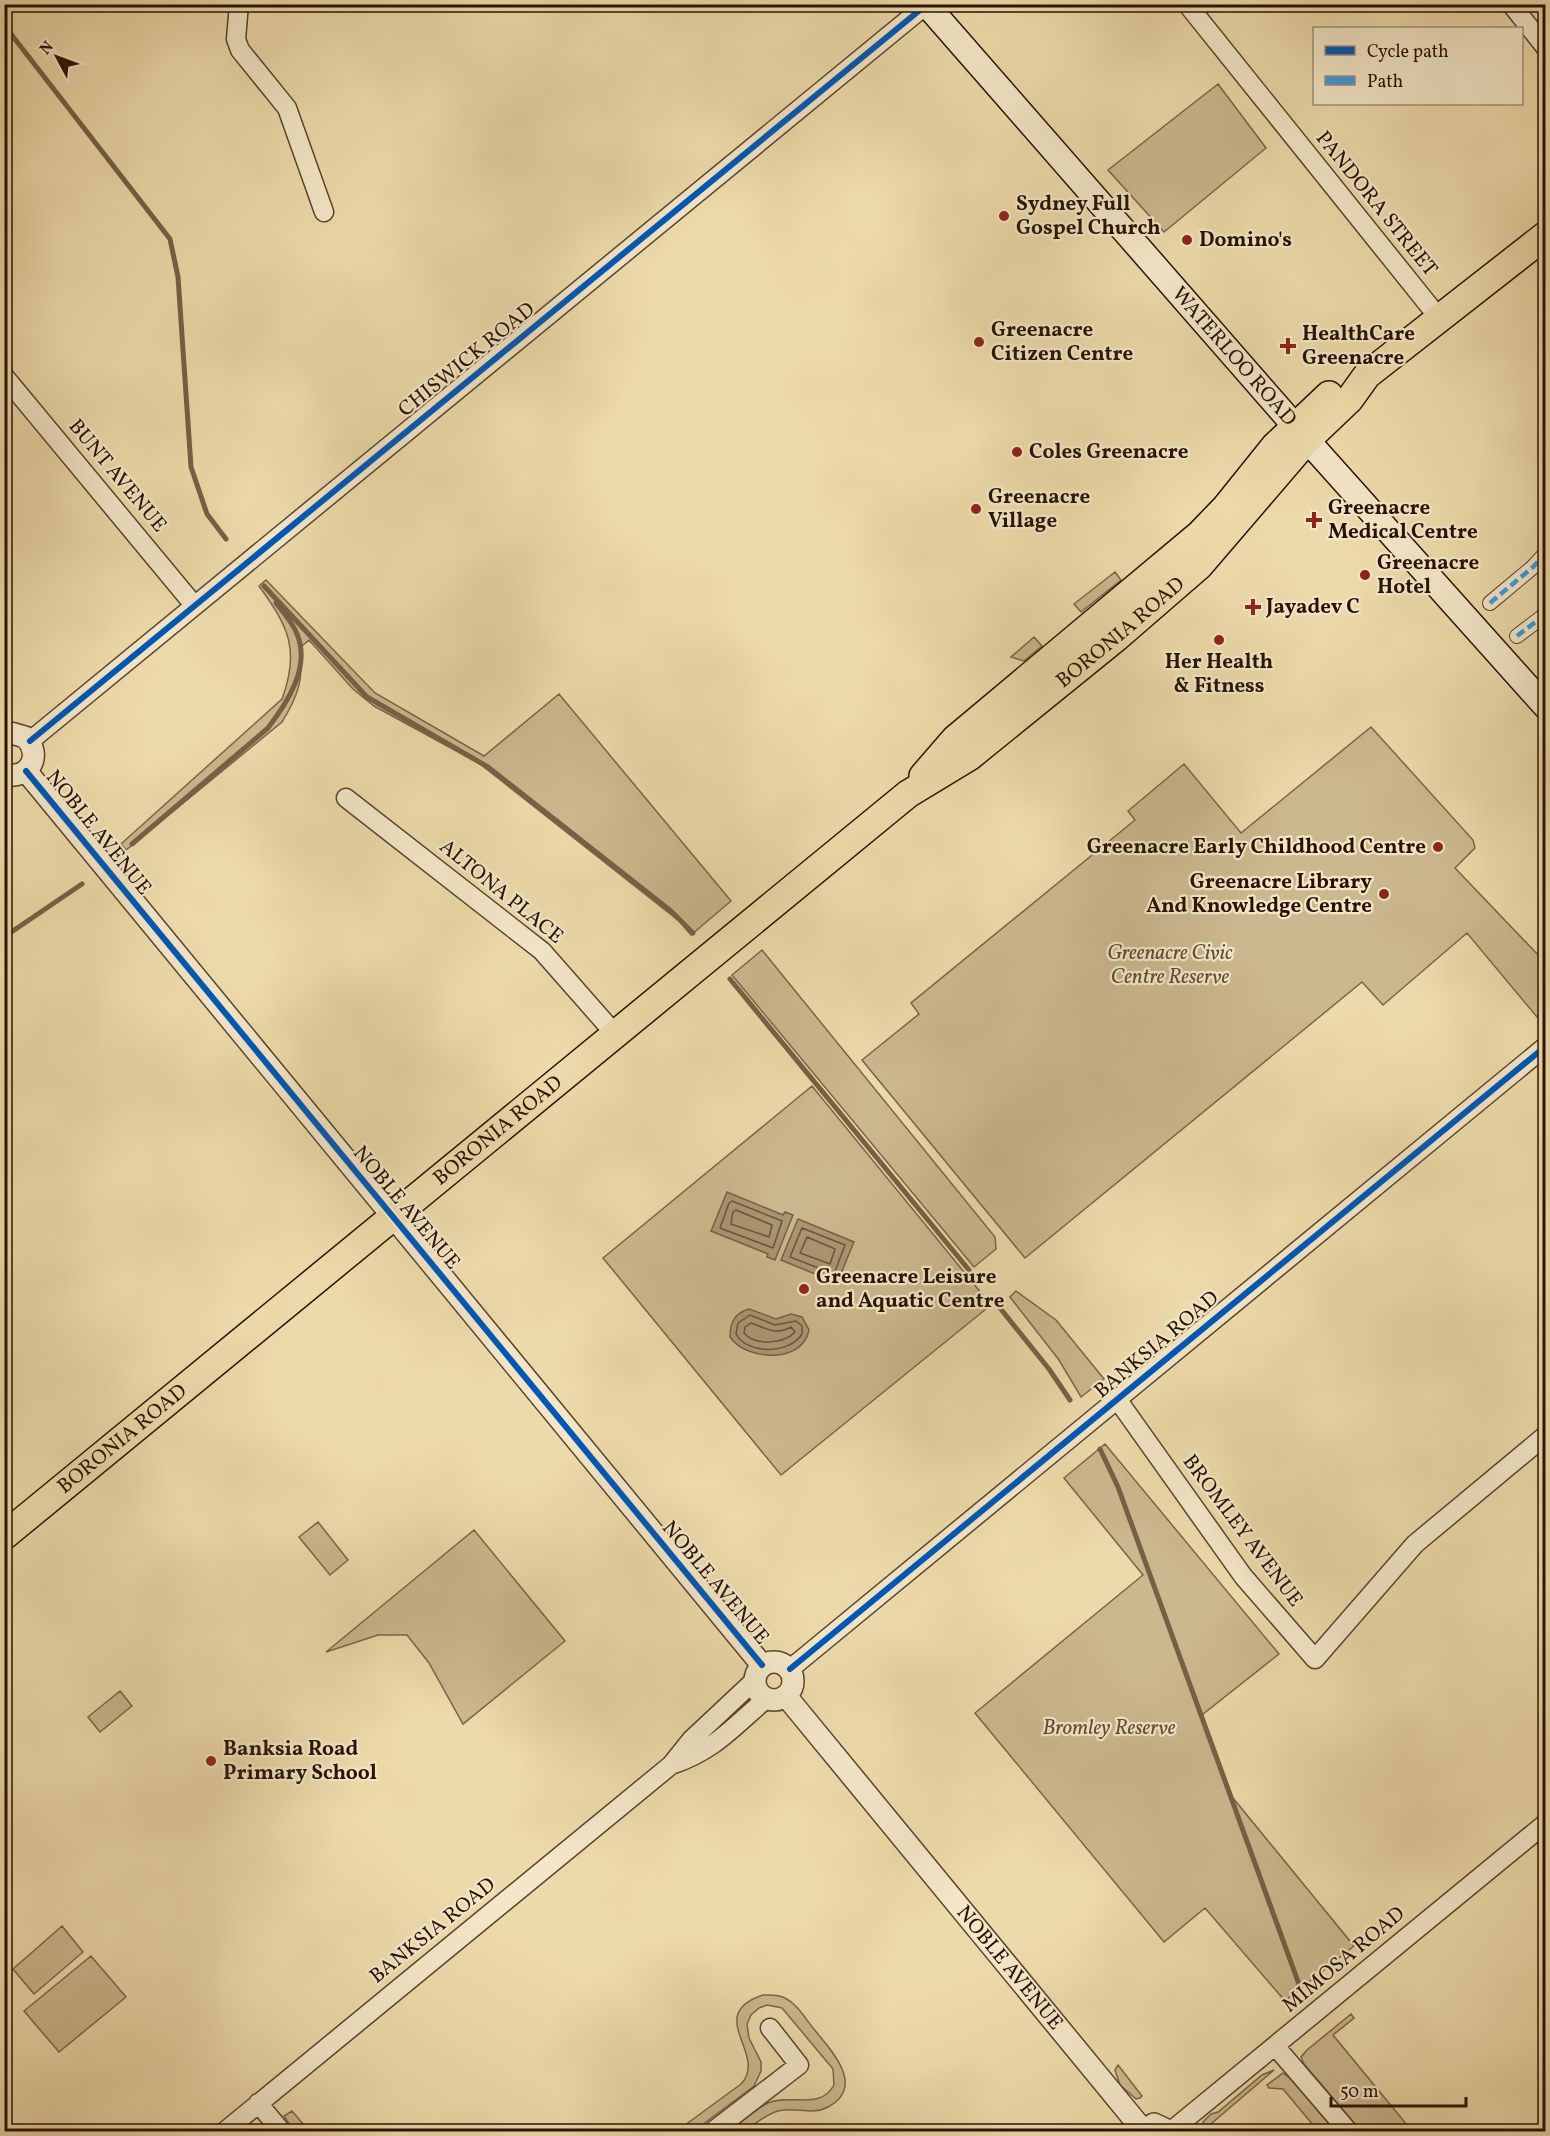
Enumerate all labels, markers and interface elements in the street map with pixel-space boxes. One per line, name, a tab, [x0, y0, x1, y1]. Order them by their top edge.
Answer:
north arrow	[27, 27, 87, 87]
legend	[1313, 27, 1523, 105]
text: N	[35, 37, 60, 60]
text: Cycle path	[1367, 40, 1449, 65]
text: Path	[1367, 70, 1403, 95]
street label: PANDORA STREET	[1308, 125, 1444, 283]
place label: Sydney Full Gospel Church	[1016, 190, 1161, 243]
marker: Sydney Full Gospel Church	[997, 209, 1011, 223]
place label: Domino's	[1199, 226, 1292, 255]
marker: Domino's	[1180, 233, 1194, 247]
street label: WATERLOO ROAD	[1165, 280, 1303, 433]
street label: CHISWICK ROAD	[393, 296, 541, 424]
place label: Greenacre Citizen Centre	[991, 316, 1133, 369]
place label: HealthCare Greenacre	[1302, 320, 1415, 373]
marker: Greenacre Citizen Centre	[972, 335, 986, 349]
marker: HealthCare Greenacre	[1279, 337, 1297, 355]
street label: BUNT AVENUE	[61, 413, 173, 539]
place label: Coles Greenacre	[1029, 438, 1188, 467]
marker: Coles Greenacre	[1010, 445, 1024, 459]
place label: Greenacre Village	[988, 483, 1090, 536]
place label: Greenacre Medical Centre	[1328, 494, 1478, 547]
marker: Greenacre Village	[969, 502, 983, 516]
marker: Greenacre Medical Centre	[1305, 511, 1323, 529]
place label: Greenacre Hotel	[1377, 549, 1479, 602]
marker: Greenacre Hotel	[1358, 568, 1372, 582]
street label: BORONIA ROAD	[1050, 570, 1191, 695]
place label: Jayadev C	[1265, 593, 1360, 622]
marker: Jayadev C	[1244, 598, 1262, 616]
marker: Her Health & Fitness	[1212, 633, 1226, 647]
place label: Her Health & Fitness	[1165, 648, 1274, 701]
street label: NOBLE AVENUE	[38, 764, 158, 902]
street label: ALTONA PLACE	[433, 833, 569, 951]
place label: Greenacre Early Childhood Centre	[1087, 833, 1426, 862]
marker: Greenacre Early Childhood Centre	[1431, 840, 1445, 854]
place label: Greenacre Library And Knowledge Centre	[1146, 868, 1372, 921]
marker: Greenacre Library And Knowledge Centre	[1377, 887, 1391, 901]
park label: Greenacre Civic Centre Reserve	[1107, 939, 1233, 992]
street label: BORONIA ROAD	[427, 1069, 569, 1192]
street label: NOBLE AVENUE	[346, 1140, 466, 1276]
place label: Greenacre Leisure and Aquatic Centre	[816, 1263, 1004, 1316]
marker: Greenacre Leisure and Aquatic Centre	[797, 1282, 811, 1296]
street label: BANKSIA ROAD	[1089, 1284, 1225, 1406]
street label: BORONIA ROAD	[51, 1377, 193, 1501]
street label: BROMLEY AVENUE	[1175, 1449, 1309, 1613]
street label: NOBLE AVENUE	[655, 1515, 775, 1651]
park label: Bromley Reserve	[1043, 1714, 1176, 1743]
place label: Banksia Road Primary School	[223, 1735, 377, 1788]
marker: Banksia Road Primary School	[204, 1754, 218, 1768]
street label: BANKSIA ROAD	[364, 1871, 502, 1991]
street label: NOBLE AVENUE	[950, 1899, 1070, 2036]
street label: MIMOSA ROAD	[1277, 1900, 1411, 2020]
scale bar	[1331, 2070, 1466, 2108]
text: 50 m	[1340, 2080, 1379, 2105]

